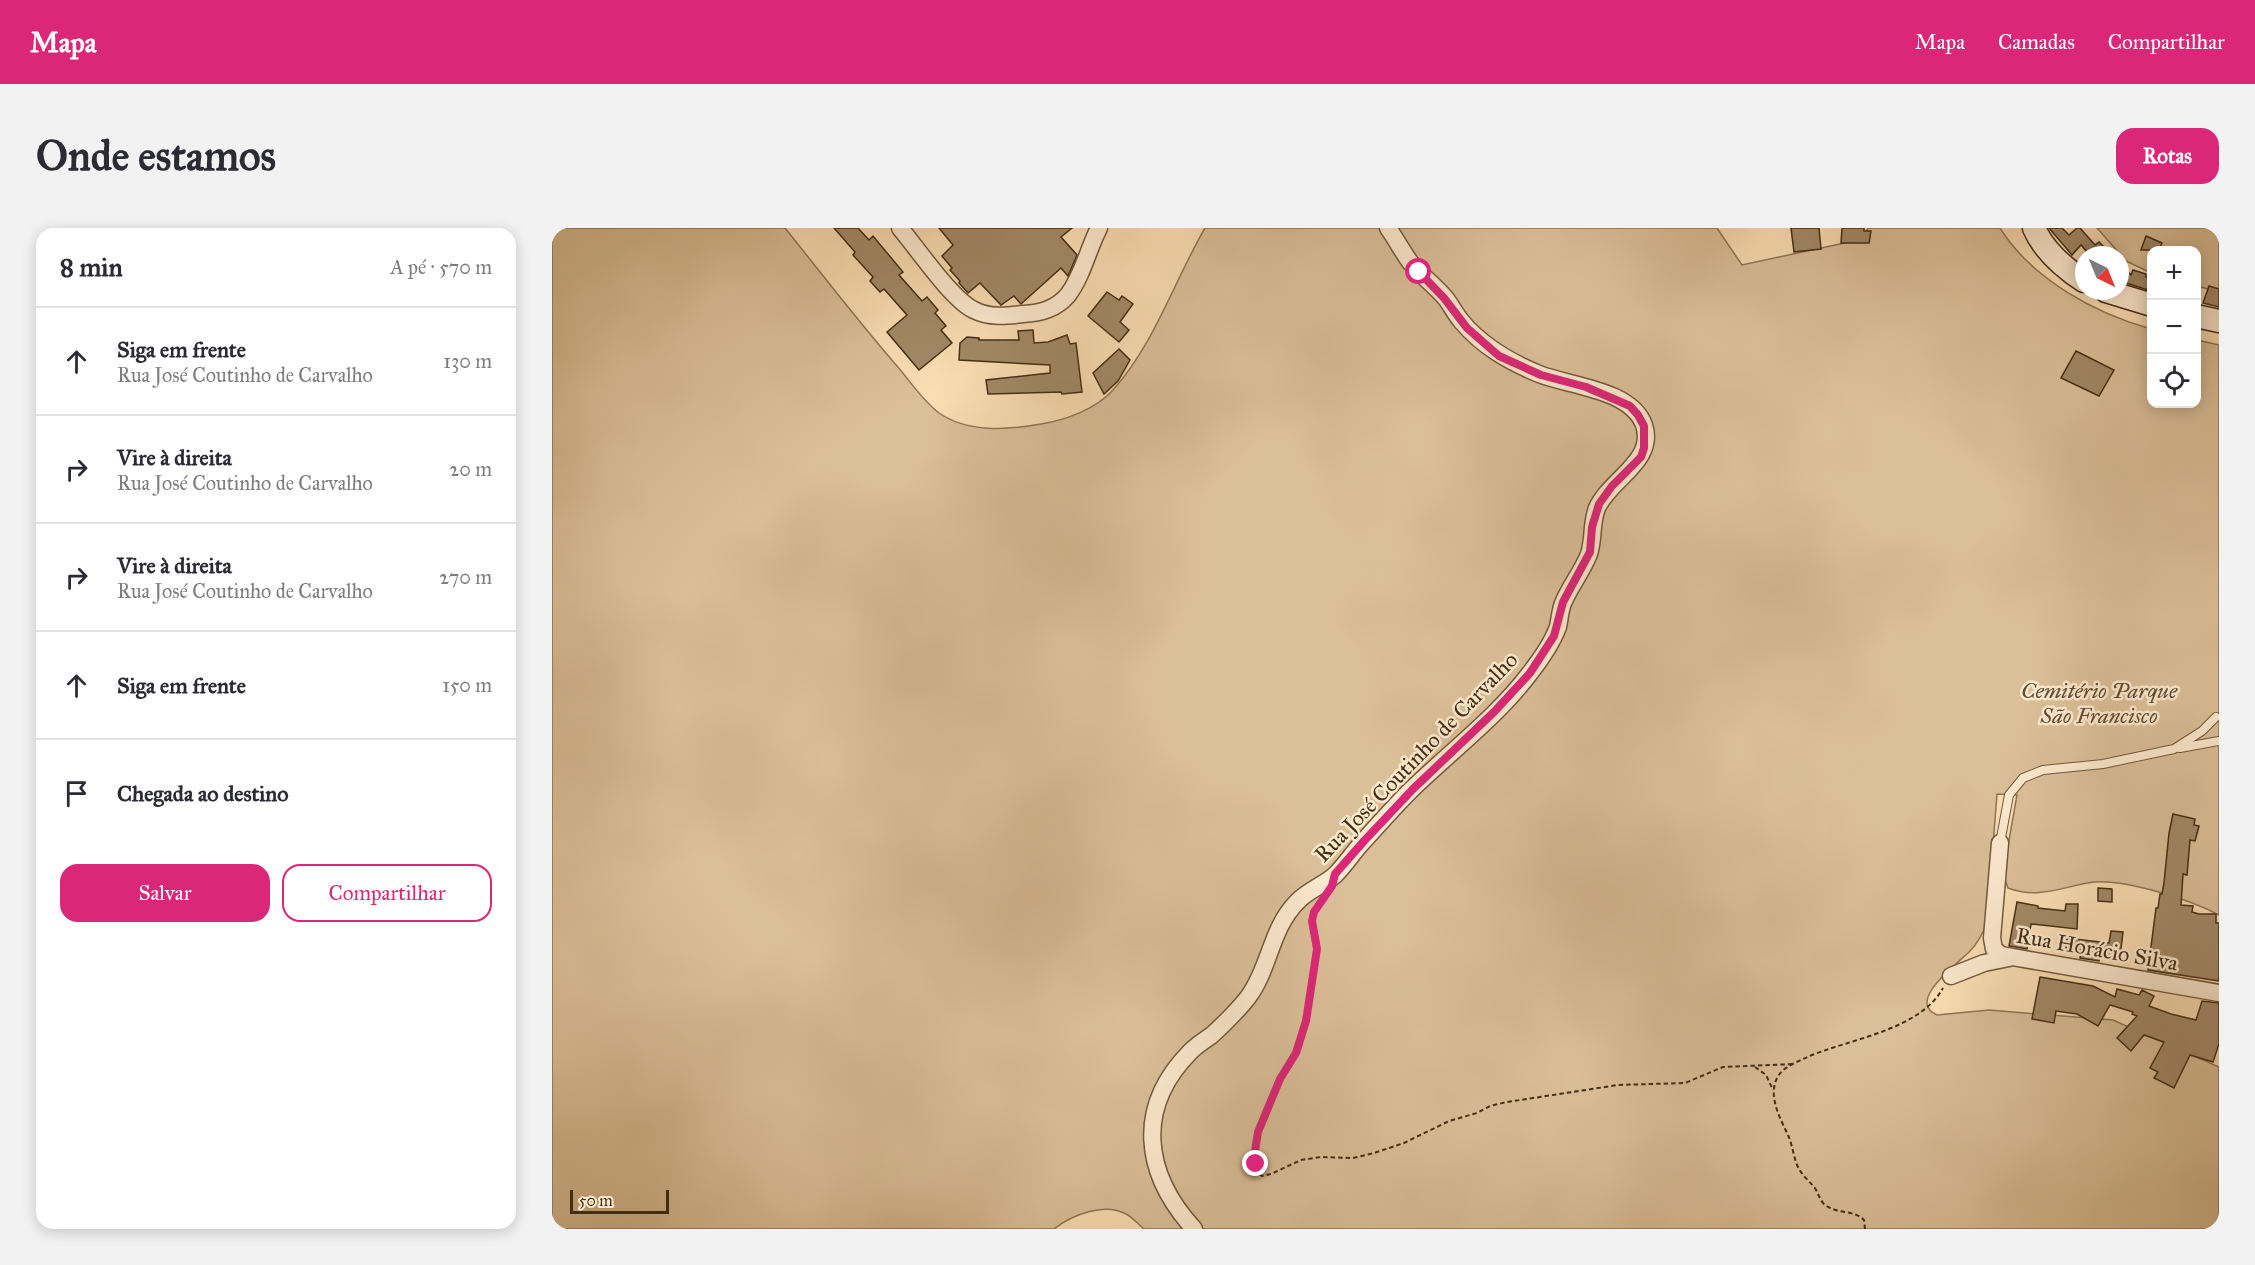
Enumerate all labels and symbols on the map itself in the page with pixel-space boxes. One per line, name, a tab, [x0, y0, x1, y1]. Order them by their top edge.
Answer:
north arrow	[2075, 246, 2129, 300]
route start	[1405, 258, 1431, 284]
street label: Rua José Coutinho de Carvalho	[1309, 646, 1523, 868]
park label: Cemitério Parque São Francisco	[2021, 677, 2178, 729]
street label: Rua Horácio Silva	[2014, 921, 2181, 977]
route end	[1242, 1150, 1268, 1176]
scale bar	[570, 1187, 669, 1214]

